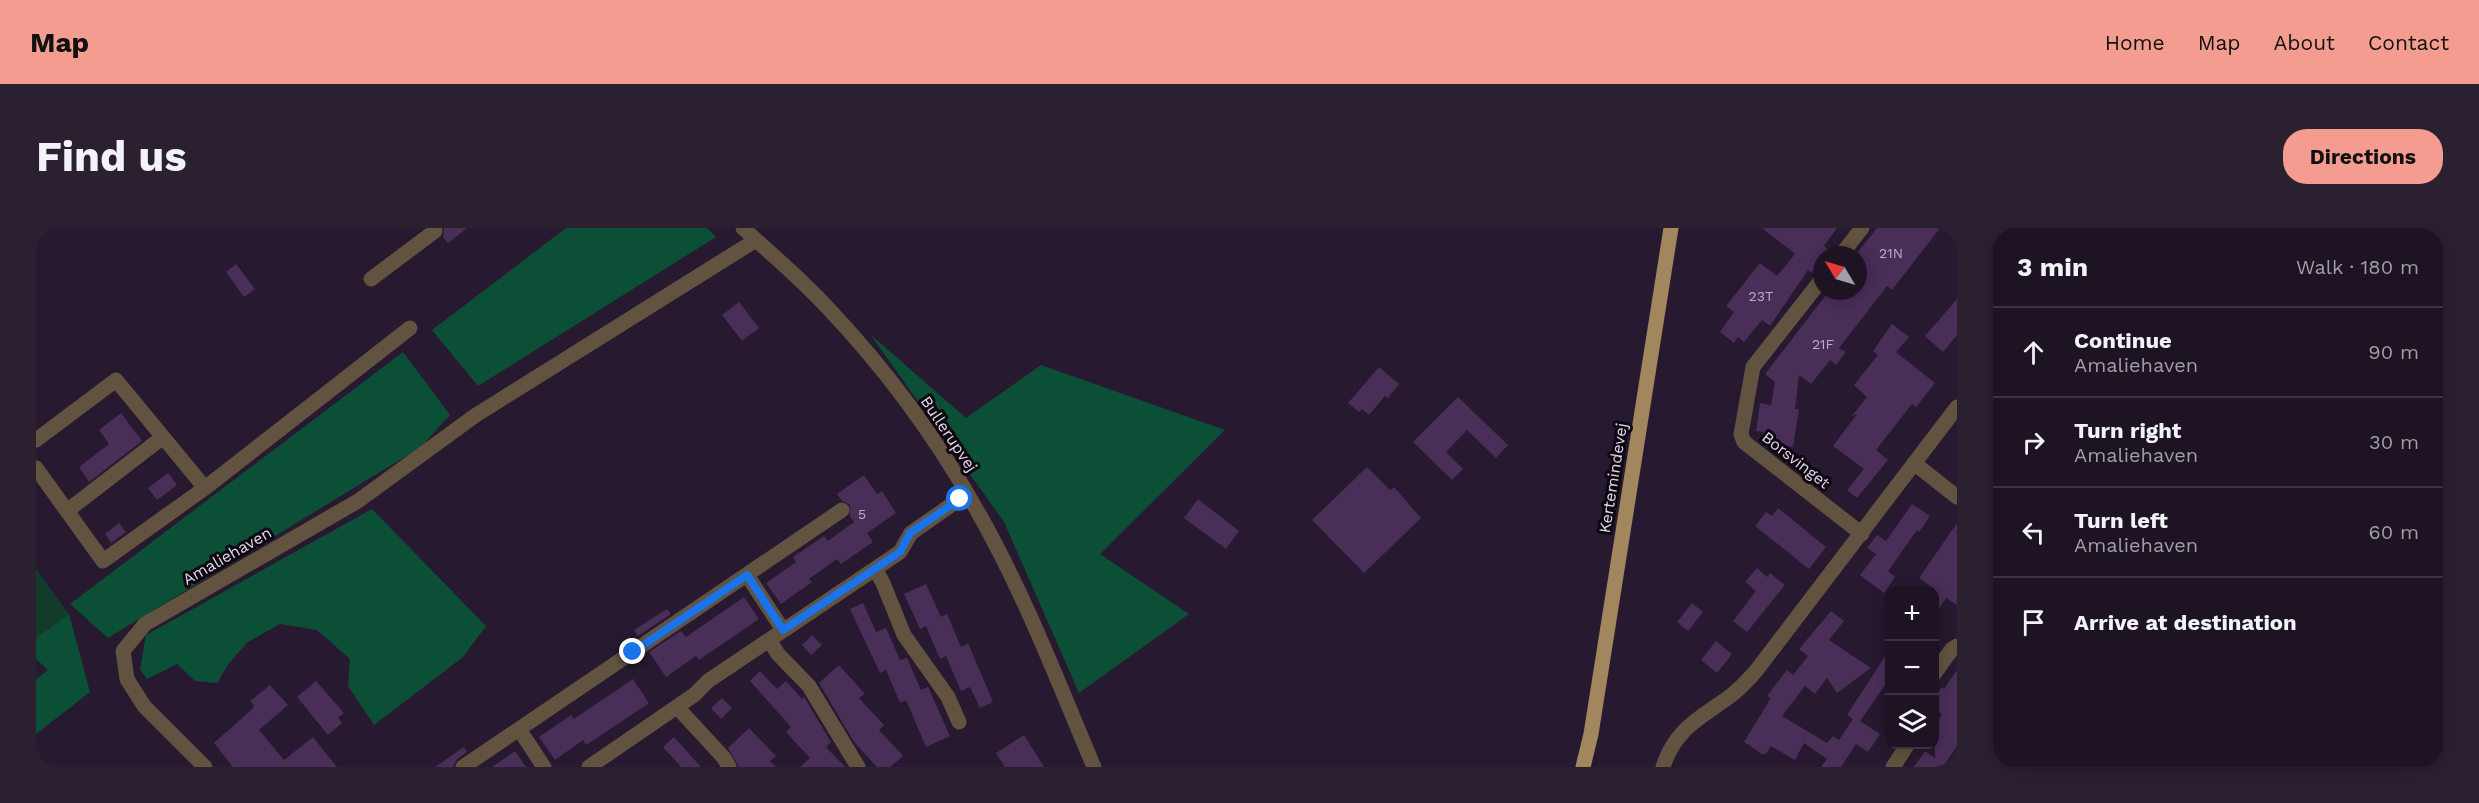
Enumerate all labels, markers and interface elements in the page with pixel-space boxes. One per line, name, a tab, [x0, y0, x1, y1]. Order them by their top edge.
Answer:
text: Map	[30, 26, 89, 59]
text: Home	[2105, 30, 2165, 55]
text: Map	[2198, 30, 2241, 55]
text: About	[2274, 30, 2335, 55]
text: Contact	[2368, 30, 2449, 55]
button: Directions	[2283, 129, 2443, 184]
text: Find us	[36, 132, 187, 181]
house number: 21N	[1879, 245, 1903, 261]
north arrow	[1813, 246, 1867, 300]
text: 3 min	[2017, 252, 2088, 282]
text: Walk · 180 m	[2296, 255, 2419, 279]
house number: 23T	[1749, 288, 1774, 304]
text: Continue	[2074, 328, 2172, 353]
house number: 21F	[1812, 336, 1834, 352]
icon: ahead	[2017, 336, 2050, 369]
text: 90 m	[2368, 340, 2419, 364]
text: Amaliehaven	[2074, 353, 2198, 377]
street label: Bullerupvej	[917, 392, 981, 476]
text: Turn right	[2074, 418, 2181, 443]
street label: Kertemindevej	[1595, 422, 1631, 534]
icon: right	[2017, 426, 2050, 459]
street label: Borsvinget	[1758, 428, 1834, 493]
text: 30 m	[2369, 430, 2419, 454]
text: Amaliehaven	[2074, 443, 2198, 467]
route start	[946, 485, 972, 511]
house number: 5	[858, 506, 866, 522]
text: Turn left	[2074, 508, 2168, 533]
icon: left	[2017, 516, 2050, 549]
text: 60 m	[2369, 520, 2419, 544]
street label: Amaliehaven	[179, 523, 275, 589]
text: Amaliehaven	[2074, 533, 2198, 557]
map controls	[1885, 587, 1939, 749]
button: +	[1885, 587, 1939, 641]
icon: arrive	[2017, 606, 2050, 639]
text: Arrive at destination	[2074, 610, 2297, 635]
route end	[619, 638, 645, 664]
button: −	[1885, 641, 1939, 695]
button: layers	[1885, 695, 1939, 749]

